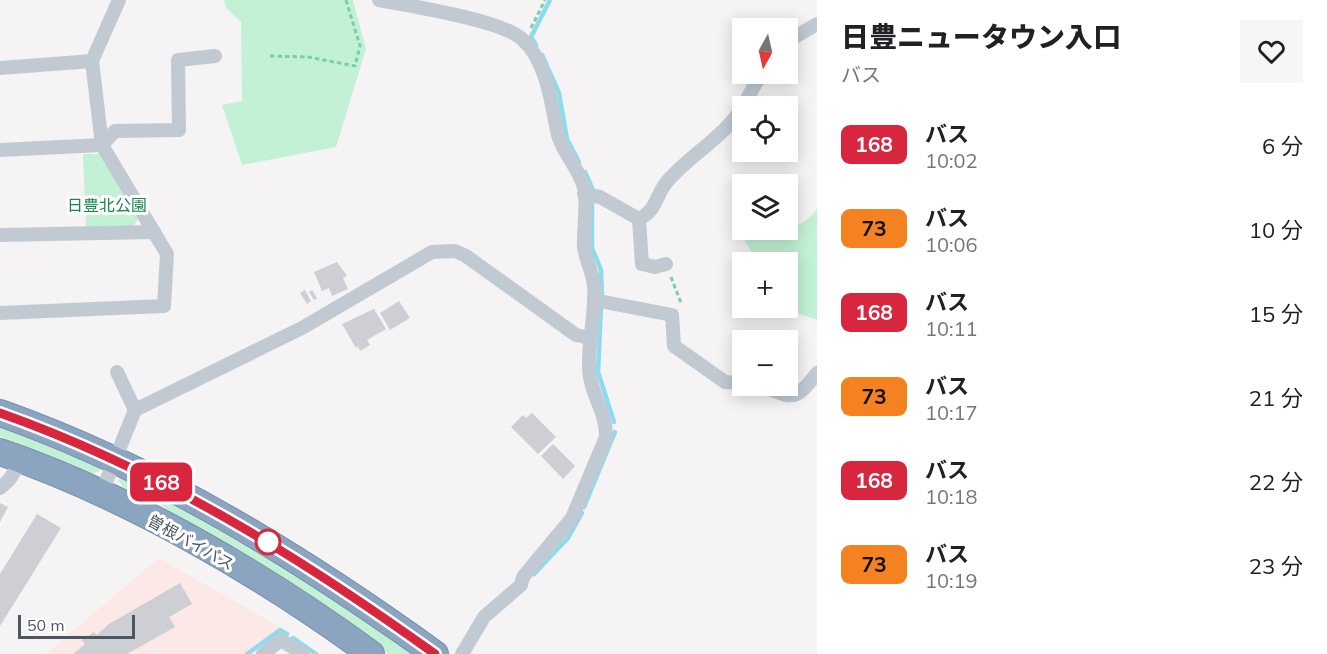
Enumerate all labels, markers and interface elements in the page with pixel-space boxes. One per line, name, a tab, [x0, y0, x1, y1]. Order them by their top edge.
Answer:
north arrow	[732, 18, 798, 84]
map controls	[732, 18, 798, 396]
text: 日豊ニュータウン入口	[841, 19, 1121, 54]
button: heart	[1240, 20, 1303, 83]
text: バス	[841, 62, 881, 87]
button: locate	[732, 96, 798, 162]
text: バス	[925, 120, 969, 148]
text: 168	[855, 131, 893, 157]
text: 6 分	[1262, 132, 1303, 160]
text: 10:02	[925, 148, 978, 173]
button: layers	[732, 174, 798, 240]
park label: 日豊北公園	[67, 195, 147, 215]
text: バス	[925, 204, 969, 232]
text: 73	[861, 215, 887, 241]
text: 10 分	[1249, 216, 1303, 244]
text: 10:06	[925, 232, 978, 257]
button: +	[732, 252, 798, 318]
text: バス	[925, 288, 969, 316]
text: 168	[855, 299, 893, 325]
text: 15 分	[1249, 300, 1303, 328]
text: 10:11	[925, 316, 978, 341]
button: −	[732, 330, 798, 396]
text: バス	[925, 372, 969, 400]
text: 73	[861, 383, 887, 409]
text: 21 分	[1249, 384, 1303, 412]
text: 10:17	[925, 400, 978, 425]
text: バス	[925, 456, 969, 484]
line badge: 168	[126, 462, 195, 502]
text: 168	[855, 467, 893, 493]
text: 22 分	[1249, 468, 1303, 496]
text: 168	[142, 469, 180, 495]
text: 10:18	[925, 484, 978, 509]
street label: 曽根バイパス	[144, 510, 238, 574]
unlabelled marker	[255, 529, 281, 555]
text: バス	[925, 540, 969, 568]
text: 73	[861, 551, 887, 577]
text: 23 分	[1249, 552, 1303, 580]
text: 10:19	[925, 568, 978, 593]
scale bar	[18, 612, 135, 640]
text: 50 m	[27, 615, 64, 635]

